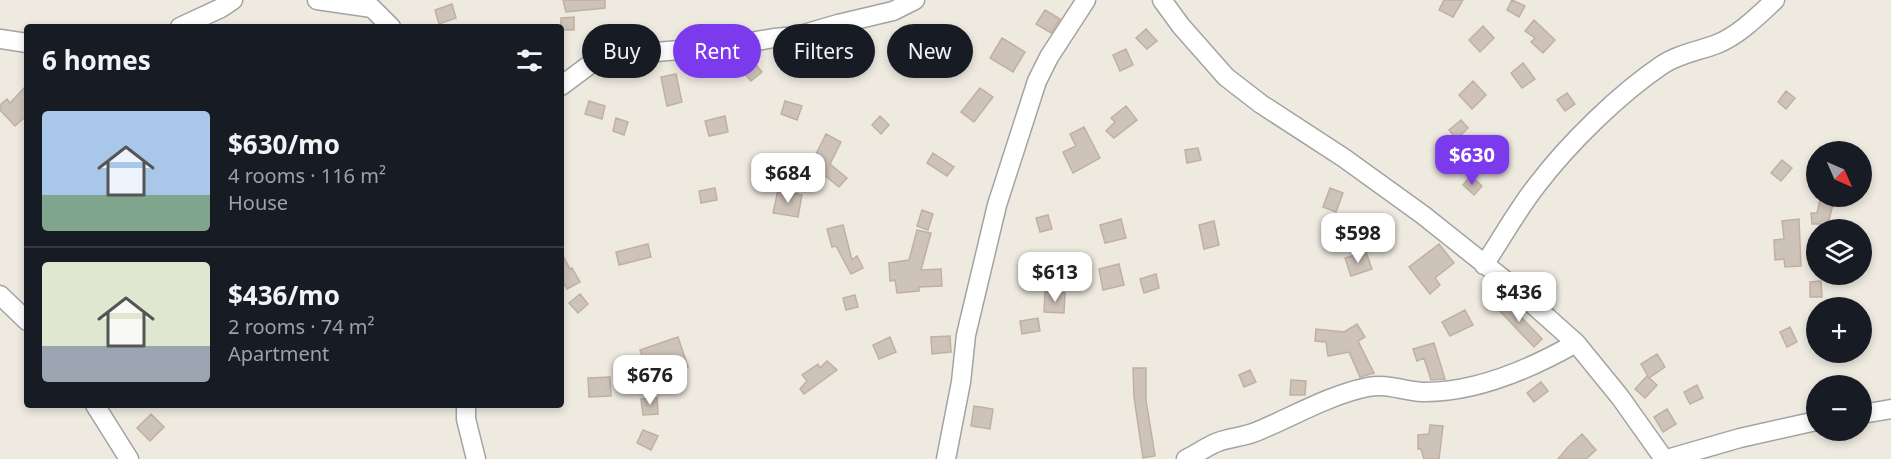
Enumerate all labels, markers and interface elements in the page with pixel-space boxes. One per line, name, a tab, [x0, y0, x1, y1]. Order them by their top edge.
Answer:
chip: Buy	[582, 24, 661, 78]
chip: Rent	[673, 24, 761, 78]
chip: Filters	[773, 24, 875, 78]
chip: New	[887, 24, 973, 78]
text: 6 homes	[42, 42, 151, 78]
icon: filters	[513, 44, 546, 77]
text: $630/mo	[228, 126, 340, 162]
icon: home	[90, 135, 162, 207]
pin: $630	[1436, 135, 1508, 186]
text: $630	[1449, 141, 1495, 168]
north arrow	[1806, 141, 1872, 207]
map controls	[1806, 141, 1872, 441]
pin: $684	[752, 153, 824, 204]
text: $684	[765, 159, 811, 186]
text: 4 rooms · 116 m²	[228, 162, 386, 189]
text: House	[228, 189, 288, 216]
pin: $598	[1322, 213, 1394, 264]
text: $598	[1335, 219, 1381, 246]
button: layers	[1806, 219, 1872, 285]
pin: $613	[1019, 252, 1091, 303]
text: $613	[1032, 258, 1078, 285]
pin: $436	[1483, 272, 1555, 323]
text: $436/mo	[228, 277, 340, 313]
text: $436	[1496, 278, 1542, 305]
icon: home	[90, 286, 162, 358]
button: +	[1806, 297, 1872, 363]
text: 2 rooms · 74 m²	[228, 313, 375, 340]
text: Apartment	[228, 340, 329, 367]
pin: $676	[614, 355, 686, 406]
text: $676	[627, 361, 673, 388]
button: −	[1806, 375, 1872, 441]

